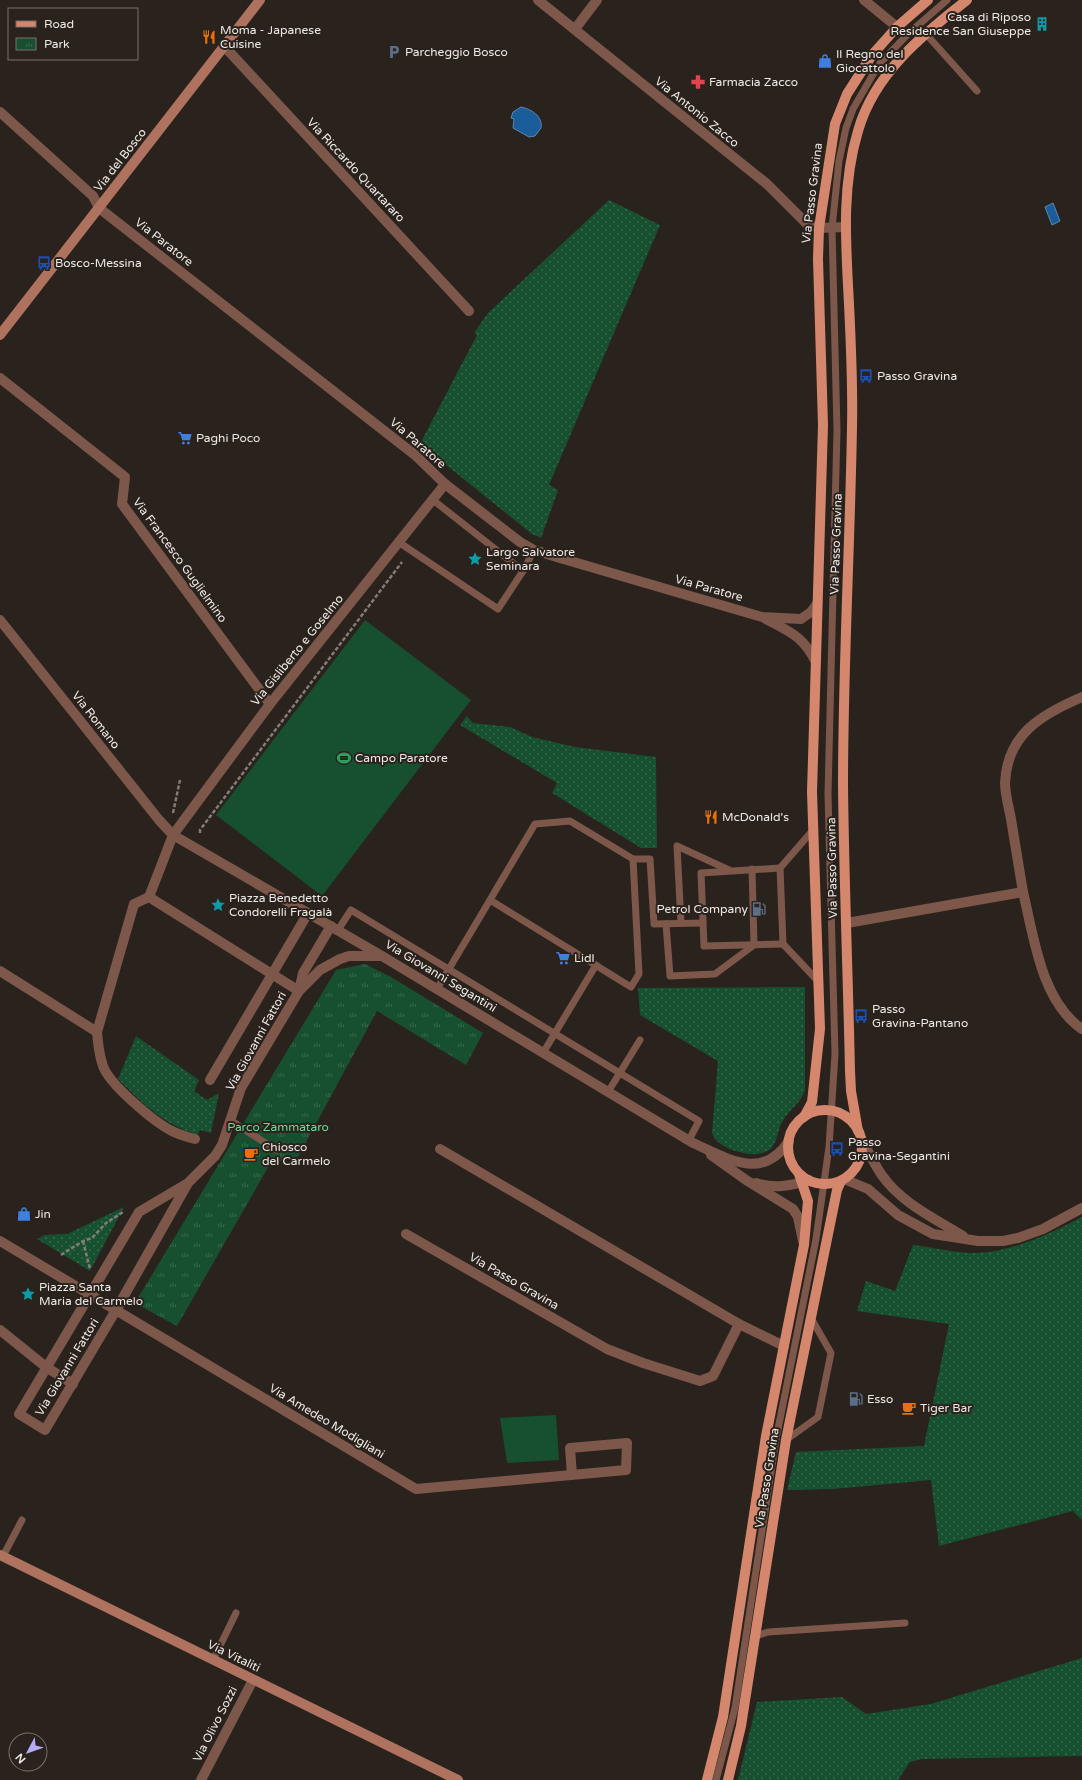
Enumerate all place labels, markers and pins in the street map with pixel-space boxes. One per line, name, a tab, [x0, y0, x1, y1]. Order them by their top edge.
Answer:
place label: Casa di Riposo Residence San Giuseppe	[891, 10, 1031, 38]
building icon: Casa di Riposo Residence San Giuseppe	[1034, 16, 1050, 32]
place label: Moma - Japanese Cuisine	[220, 23, 321, 51]
restaurant icon: Moma - Japanese Cuisine	[201, 29, 217, 45]
parking icon: Parcheggio Bosco	[386, 44, 402, 60]
place label: Parcheggio Bosco	[405, 45, 508, 59]
place label: Il Regno del Giocattolo	[836, 47, 903, 75]
shop icon: Il Regno del Giocattolo	[817, 53, 833, 69]
pharmacy icon: Farmacia Zacco	[690, 74, 706, 90]
place label: Farmacia Zacco	[709, 75, 798, 89]
bus stop icon: Bosco-Messina	[36, 255, 52, 271]
place label: Bosco-Messina	[55, 256, 142, 270]
bus stop icon: Passo Gravina	[858, 368, 874, 384]
place label: Passo Gravina	[877, 369, 957, 383]
supermarket icon: Paghi Poco	[177, 430, 193, 446]
place label: Paghi Poco	[196, 431, 260, 445]
place label: Largo Salvatore Seminara	[486, 545, 575, 573]
place icon: Largo Salvatore Seminara	[467, 551, 483, 567]
sports icon: Campo Paratore	[336, 750, 352, 766]
place label: Campo Paratore	[355, 751, 448, 765]
restaurant icon: McDonald's	[703, 809, 719, 825]
place label: McDonald's	[722, 810, 789, 824]
place label: Piazza Benedetto Condorelli Fragalà	[229, 891, 332, 919]
place icon: Piazza Benedetto Condorelli Fragalà	[210, 897, 226, 913]
fuel station icon: Petrol Company	[751, 901, 767, 917]
place label: Petrol Company	[656, 902, 749, 916]
supermarket icon: Lidl	[555, 950, 571, 966]
place label: Lidl	[574, 951, 594, 965]
place label: Passo Gravina-Pantano	[872, 1002, 968, 1030]
bus stop icon: Passo Gravina-Pantano	[853, 1008, 869, 1024]
place label: Passo Gravina-Segantini	[848, 1135, 950, 1163]
place label: Chiosco del Carmelo	[262, 1140, 330, 1168]
bus stop icon: Passo Gravina-Segantini	[829, 1141, 845, 1157]
cafe icon: Chiosco del Carmelo	[243, 1146, 259, 1162]
shop icon: Jin	[16, 1206, 32, 1222]
place label: Jin	[35, 1207, 51, 1221]
place label: Piazza Santa Maria del Carmelo	[39, 1280, 143, 1308]
place icon: Piazza Santa Maria del Carmelo	[20, 1286, 36, 1302]
fuel station icon: Esso	[848, 1391, 864, 1407]
place label: Esso	[867, 1392, 893, 1406]
cafe icon: Tiger Bar	[901, 1400, 917, 1416]
place label: Tiger Bar	[920, 1401, 972, 1415]

